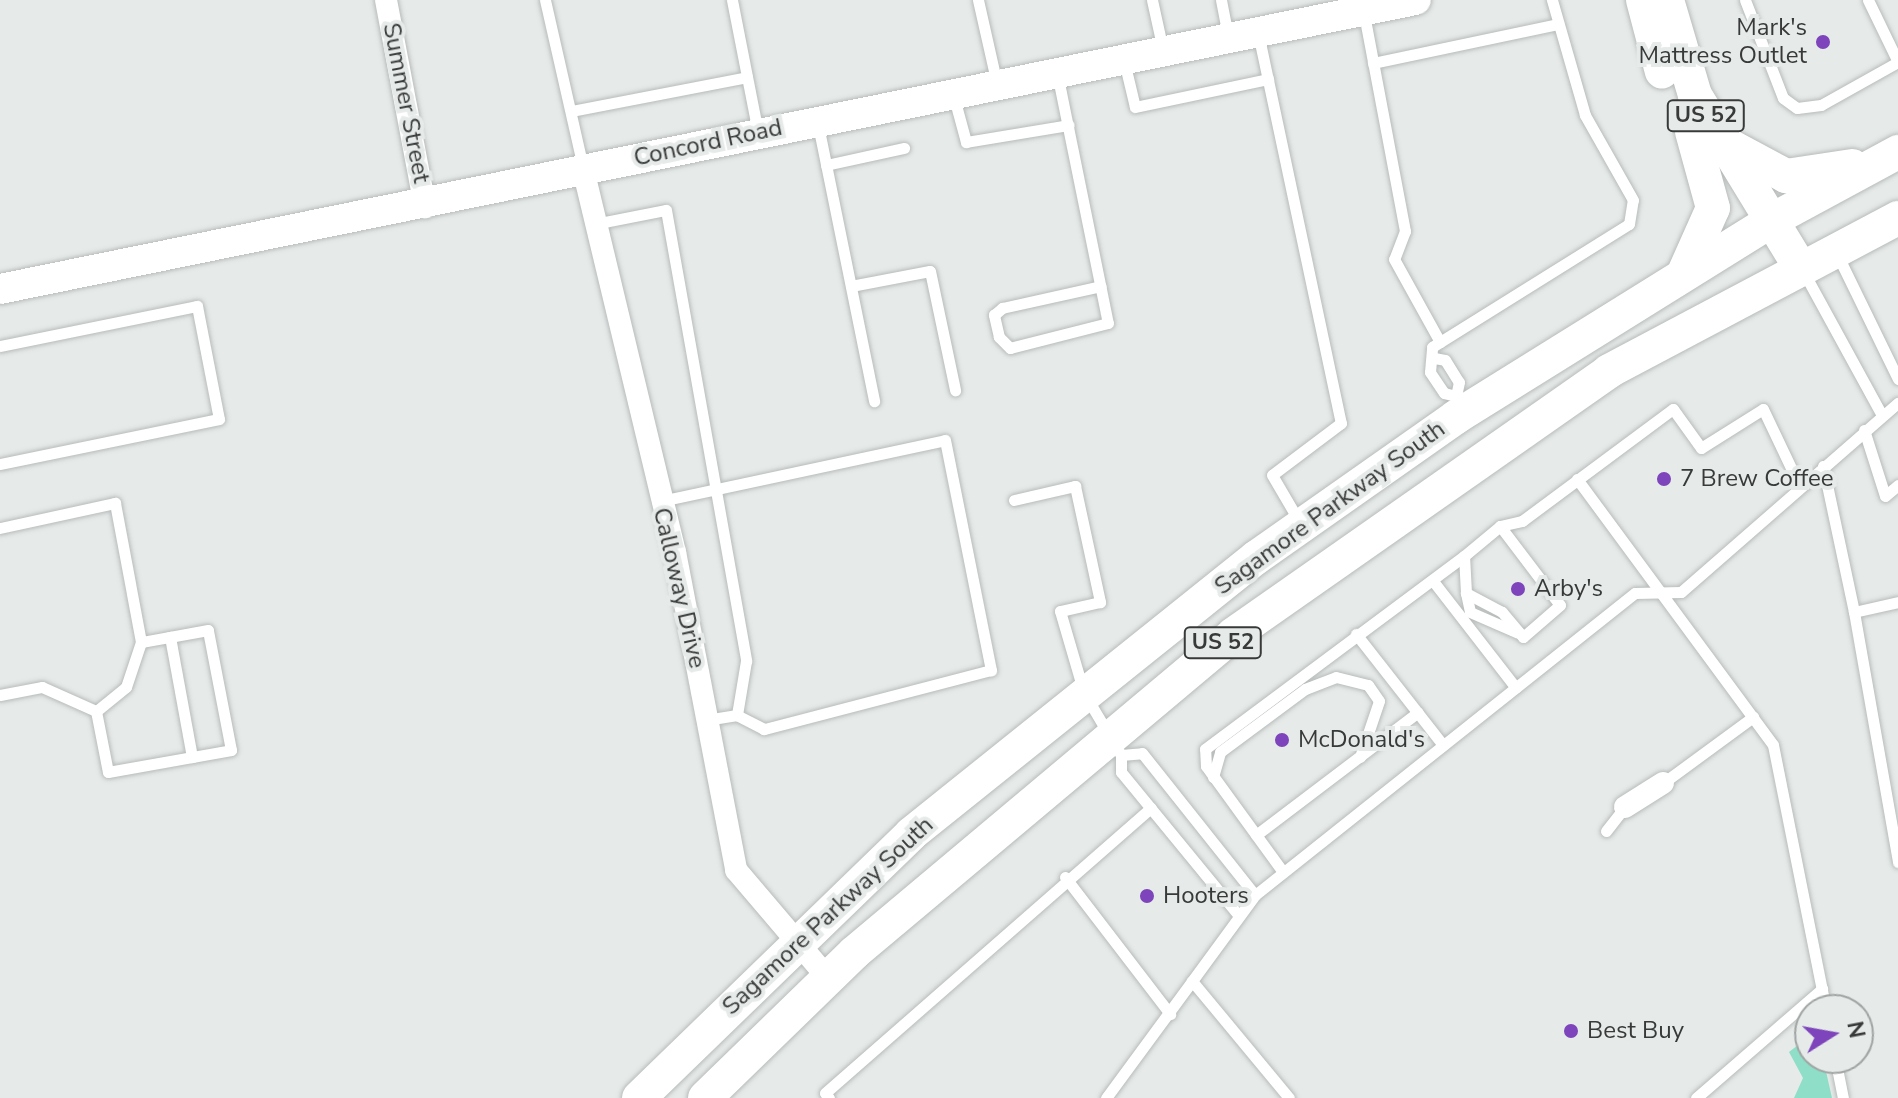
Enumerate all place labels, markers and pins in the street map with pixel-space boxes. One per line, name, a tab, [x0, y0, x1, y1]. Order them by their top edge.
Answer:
place label: Mark's Mattress Outlet	[1638, 14, 1807, 70]
marker: Mark's Mattress Outlet	[1814, 33, 1832, 51]
place label: 7 Brew Coffee	[1680, 465, 1834, 493]
marker: 7 Brew Coffee	[1655, 470, 1673, 488]
place label: Arby's	[1534, 575, 1603, 603]
marker: Arby's	[1509, 580, 1527, 598]
place label: McDonald's	[1298, 726, 1425, 754]
marker: McDonald's	[1273, 731, 1291, 749]
place label: Hooters	[1163, 882, 1249, 910]
marker: Hooters	[1138, 887, 1156, 905]
place label: Best Buy	[1587, 1017, 1684, 1045]
marker: Best Buy	[1562, 1022, 1580, 1040]

